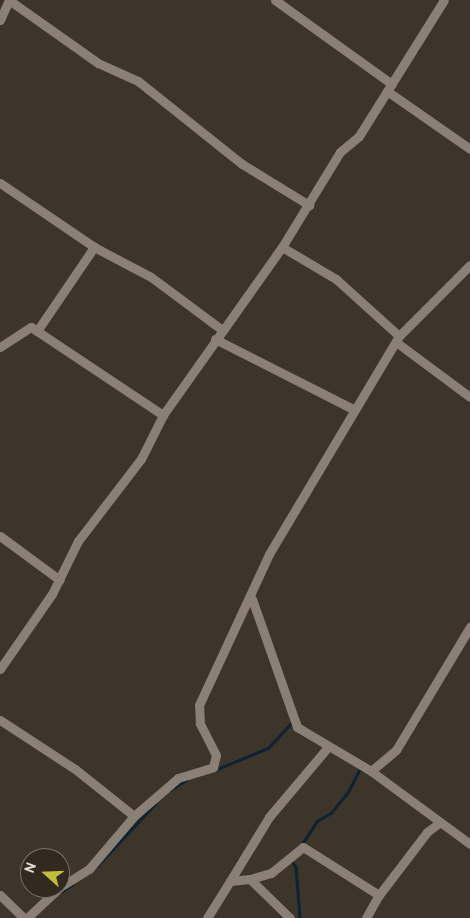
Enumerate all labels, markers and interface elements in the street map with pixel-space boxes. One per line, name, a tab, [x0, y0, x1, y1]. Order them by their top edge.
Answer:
north arrow	[20, 848, 70, 898]
text: N	[22, 860, 41, 876]

